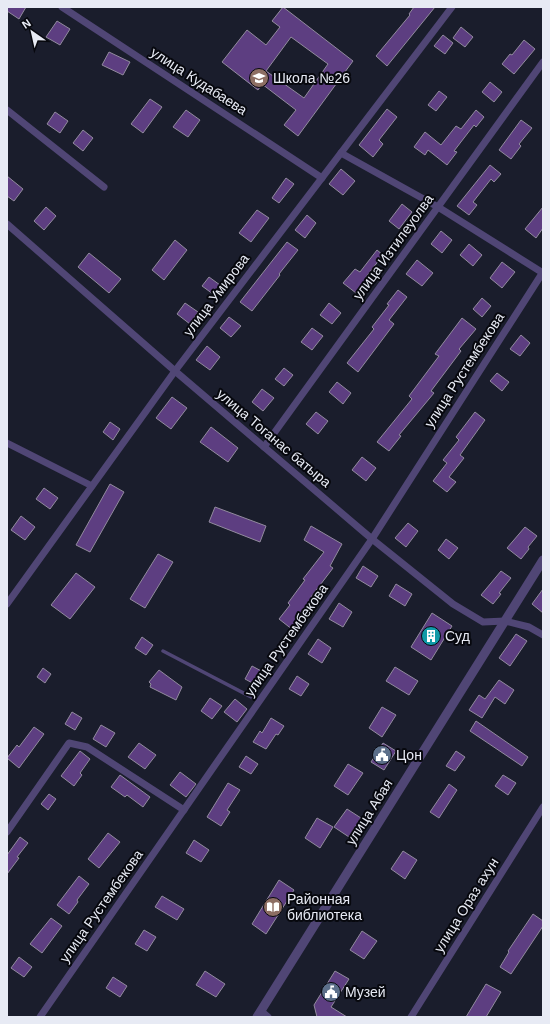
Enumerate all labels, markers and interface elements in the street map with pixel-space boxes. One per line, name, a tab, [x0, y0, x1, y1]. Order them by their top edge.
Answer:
north arrow	[12, 12, 52, 52]
text: N	[20, 16, 33, 31]
street label: улица Кудабаева	[148, 44, 250, 118]
school or university icon: Школа №26	[248, 67, 270, 89]
place label: Школа №26	[273, 70, 350, 86]
street label: улица Изтилеуолва	[349, 191, 437, 303]
street label: улица Умирова	[180, 251, 252, 339]
street label: улица Рустембекова	[421, 309, 507, 430]
street label: улица Тоганас батыра	[214, 386, 334, 490]
street label: улица Рустембекова	[241, 580, 331, 699]
building icon: Суд	[420, 625, 442, 647]
place label: Суд	[445, 628, 470, 644]
public building icon: Цон	[371, 744, 393, 766]
place label: Цон	[396, 747, 422, 763]
street label: улица Абая	[342, 776, 396, 848]
street label: улица Рустембекова	[56, 846, 146, 965]
street label: улица Ораз ахун	[430, 855, 502, 955]
place label: Районная библиотека	[287, 891, 362, 923]
library icon: Районная библиотека	[262, 896, 284, 918]
public building icon: Музей	[320, 981, 342, 1003]
place label: Музей	[345, 984, 386, 1000]

